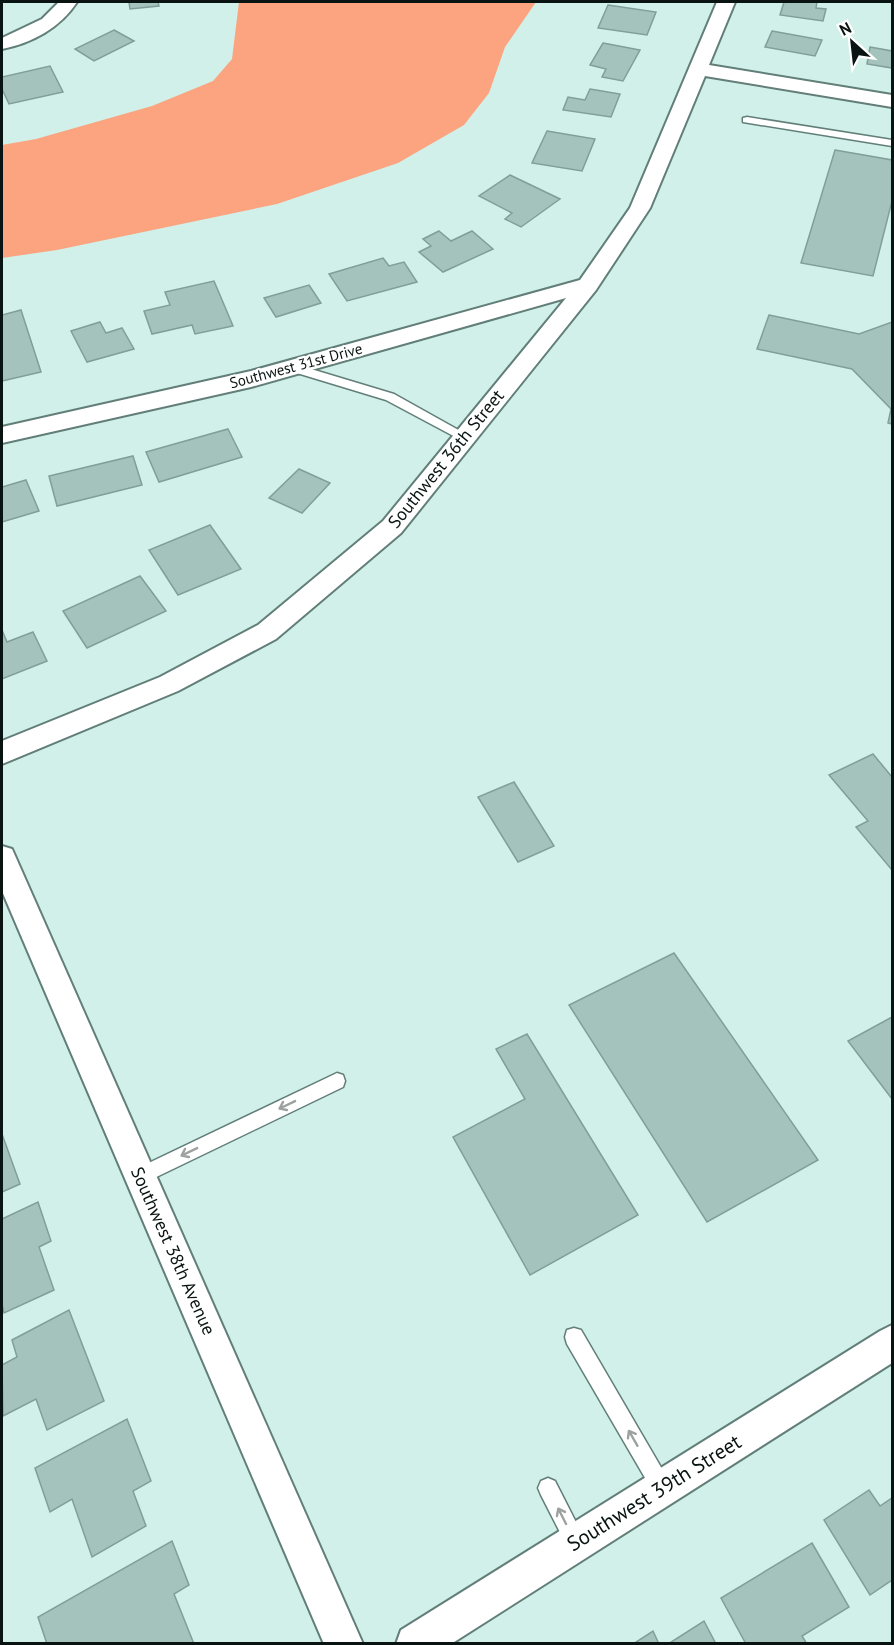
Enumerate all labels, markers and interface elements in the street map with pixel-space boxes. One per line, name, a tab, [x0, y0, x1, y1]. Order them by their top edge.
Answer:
north arrow	[822, 12, 882, 72]
text: N	[836, 17, 854, 40]
street label: Southwest 31st Drive	[227, 339, 364, 392]
street label: Southwest 36th Street	[383, 385, 509, 533]
one-way arrow	[279, 1100, 297, 1112]
one-way arrow	[180, 1147, 198, 1159]
street label: Southwest 38th Avenue	[126, 1163, 221, 1338]
street label: Southwest 39th Street	[562, 1428, 746, 1557]
one-way arrow	[626, 1430, 638, 1447]
one-way arrow	[555, 1507, 567, 1525]

